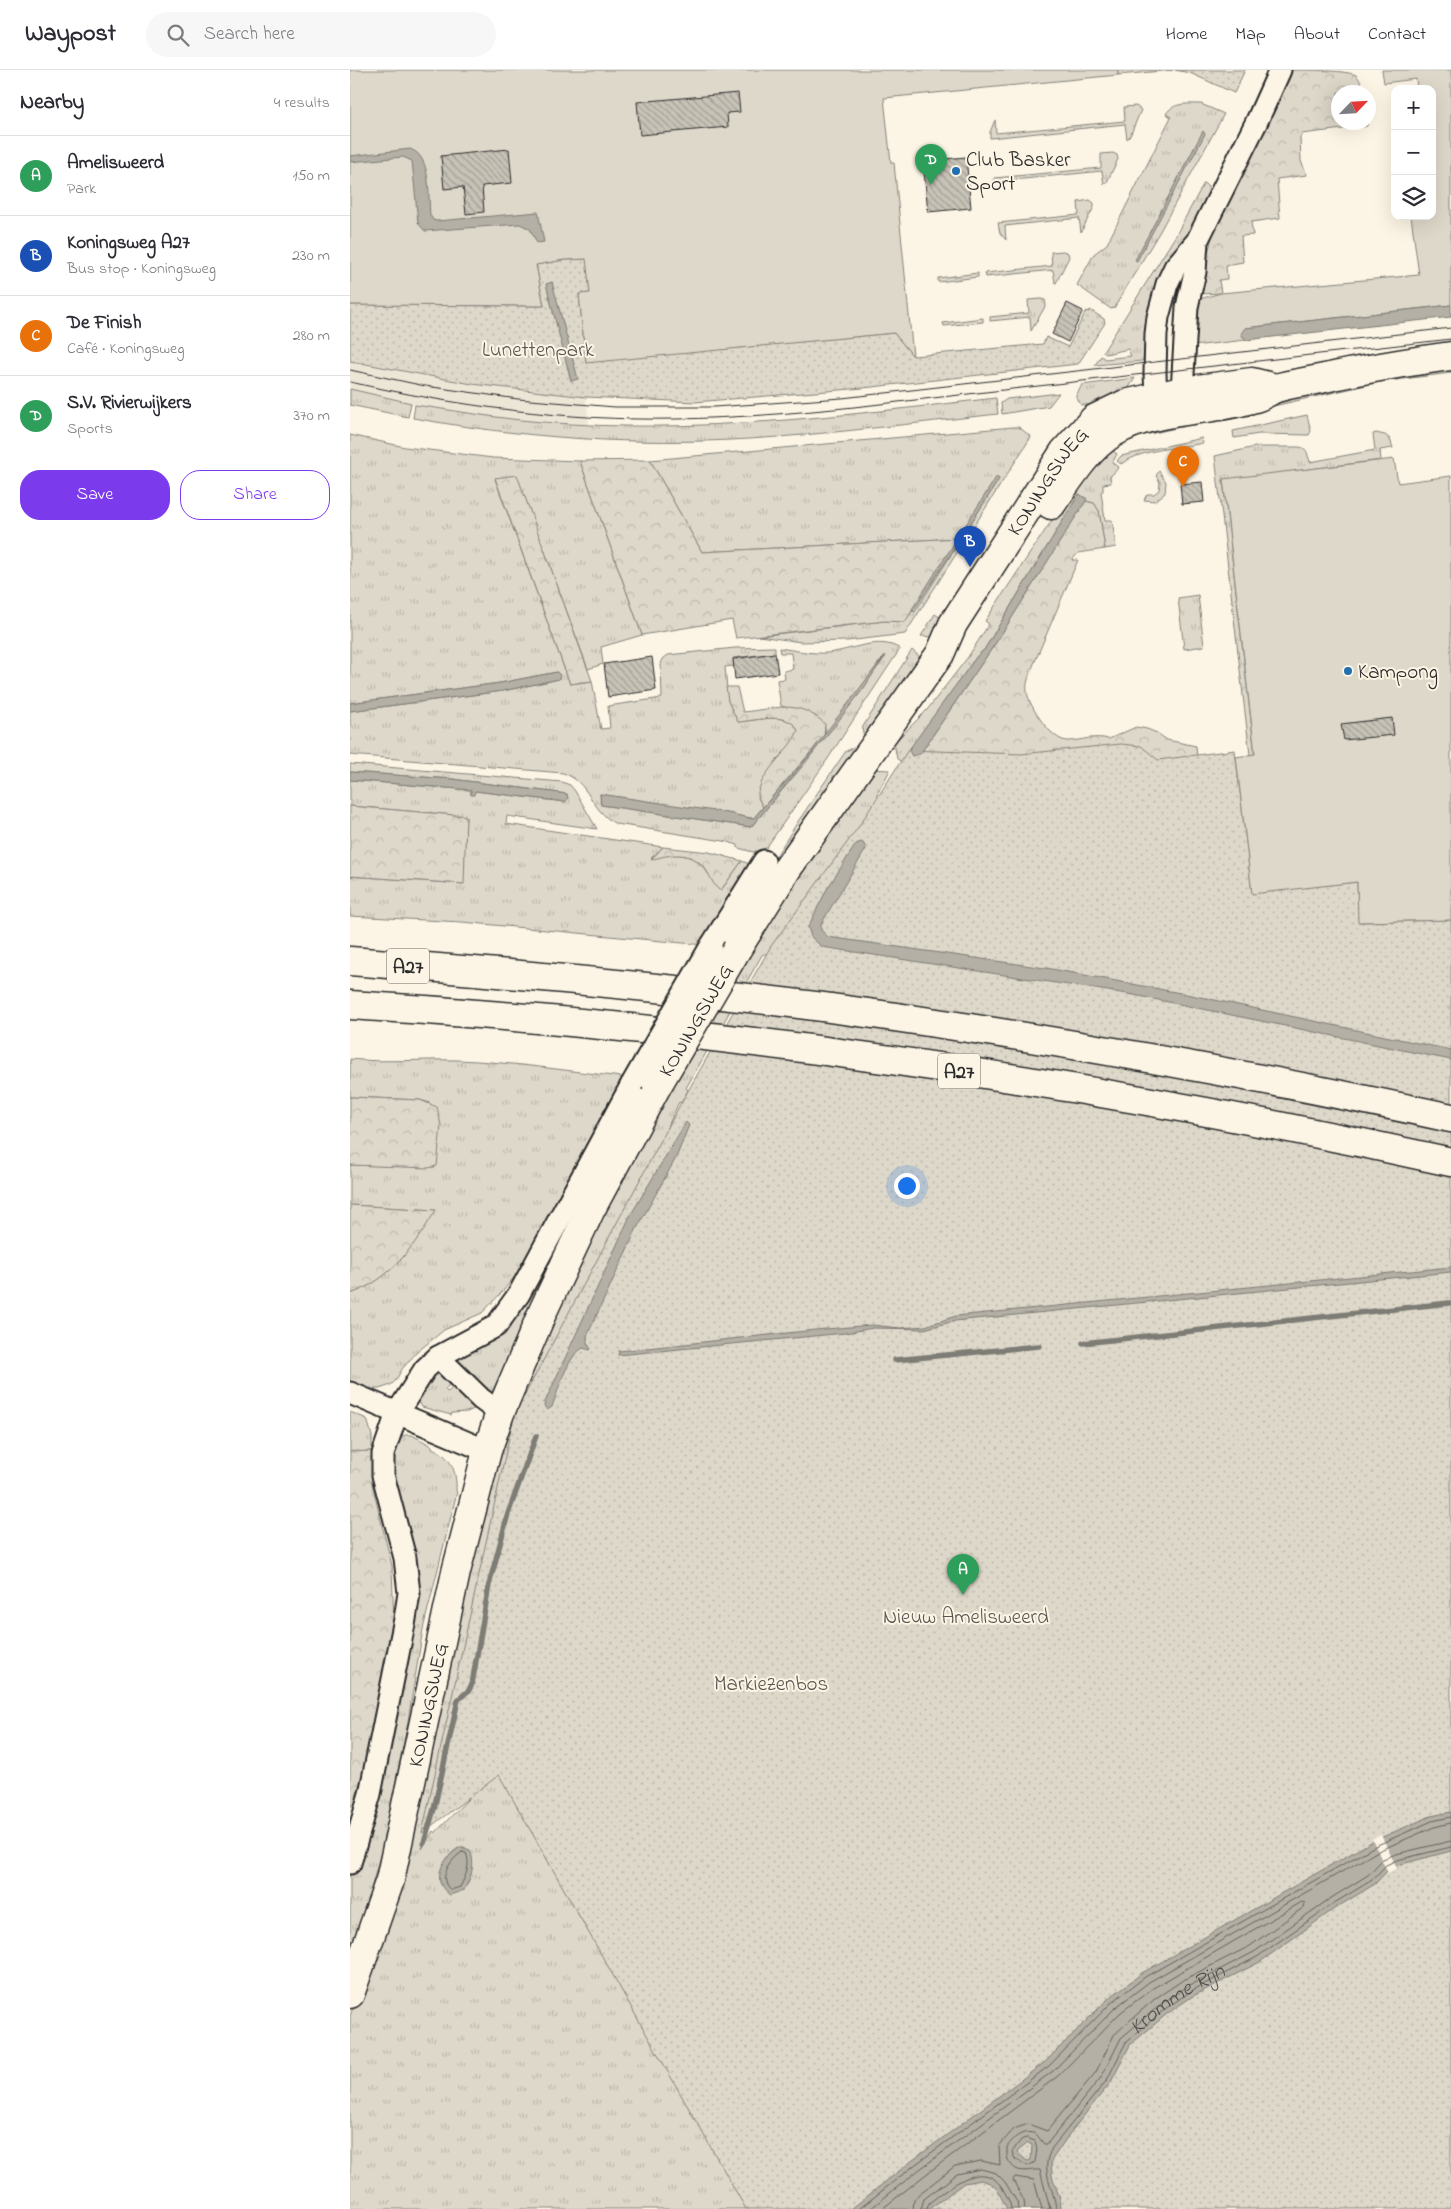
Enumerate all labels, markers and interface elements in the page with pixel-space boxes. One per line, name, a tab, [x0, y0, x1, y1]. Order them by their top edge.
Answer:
search box	[146, 12, 496, 57]
text: Waypost	[25, 17, 116, 52]
icon: search	[164, 21, 192, 49]
text: Search here	[204, 21, 295, 48]
text: Home	[1166, 22, 1207, 48]
text: Map	[1235, 22, 1266, 48]
text: About	[1294, 22, 1340, 48]
text: Contact	[1368, 22, 1426, 48]
north arrow	[1331, 85, 1376, 130]
map controls	[1391, 85, 1436, 220]
button: +	[1391, 85, 1436, 130]
text: Nearby	[20, 88, 84, 118]
text: 4 results	[274, 91, 330, 115]
button: −	[1391, 130, 1436, 175]
pin: D	[915, 144, 947, 185]
place label: Club Basker Sport	[966, 146, 1071, 200]
text: Amelisweerd	[67, 150, 164, 177]
text: A	[31, 164, 41, 188]
text: 150 m	[292, 164, 330, 188]
marker: Club Basker Sport	[950, 165, 962, 177]
button: layers	[1391, 175, 1436, 220]
text: Park	[67, 177, 96, 201]
text: Koningsweg A27	[67, 230, 190, 257]
text: B	[31, 244, 41, 268]
text: 230 m	[292, 244, 330, 268]
text: Bus stop · Koningsweg	[67, 257, 216, 281]
text: De Finish	[67, 310, 141, 337]
text: C	[32, 324, 40, 348]
text: 280 m	[293, 324, 330, 348]
park label: Lunettenpark	[482, 336, 595, 366]
text: Café · Koningsweg	[67, 337, 184, 361]
text: S.V. Rivierwijkers	[67, 390, 192, 417]
text: D	[30, 404, 42, 428]
text: 370 m	[293, 404, 330, 428]
text: Sports	[67, 417, 113, 441]
street label: KONINGSWEG	[1001, 421, 1096, 542]
pin: C	[1167, 446, 1199, 487]
button: Save	[20, 470, 170, 520]
button: Share	[180, 470, 330, 520]
pin: B	[954, 526, 986, 567]
place label: Kampong	[1358, 658, 1438, 690]
marker: Kampong	[1342, 665, 1354, 677]
road number: A27	[387, 948, 429, 984]
street label: KONINGSWEG	[652, 959, 742, 1083]
road number: A27	[938, 1054, 980, 1088]
your location	[894, 1173, 920, 1199]
pin: A	[947, 1554, 979, 1595]
park label: Nieuw Amelisweerd	[883, 1603, 1049, 1633]
street label: KONINGSWEG	[402, 1640, 457, 1770]
park label: Markiezenbos	[714, 1670, 828, 1700]
water label: Kromme Rijn	[1123, 1956, 1232, 2044]

